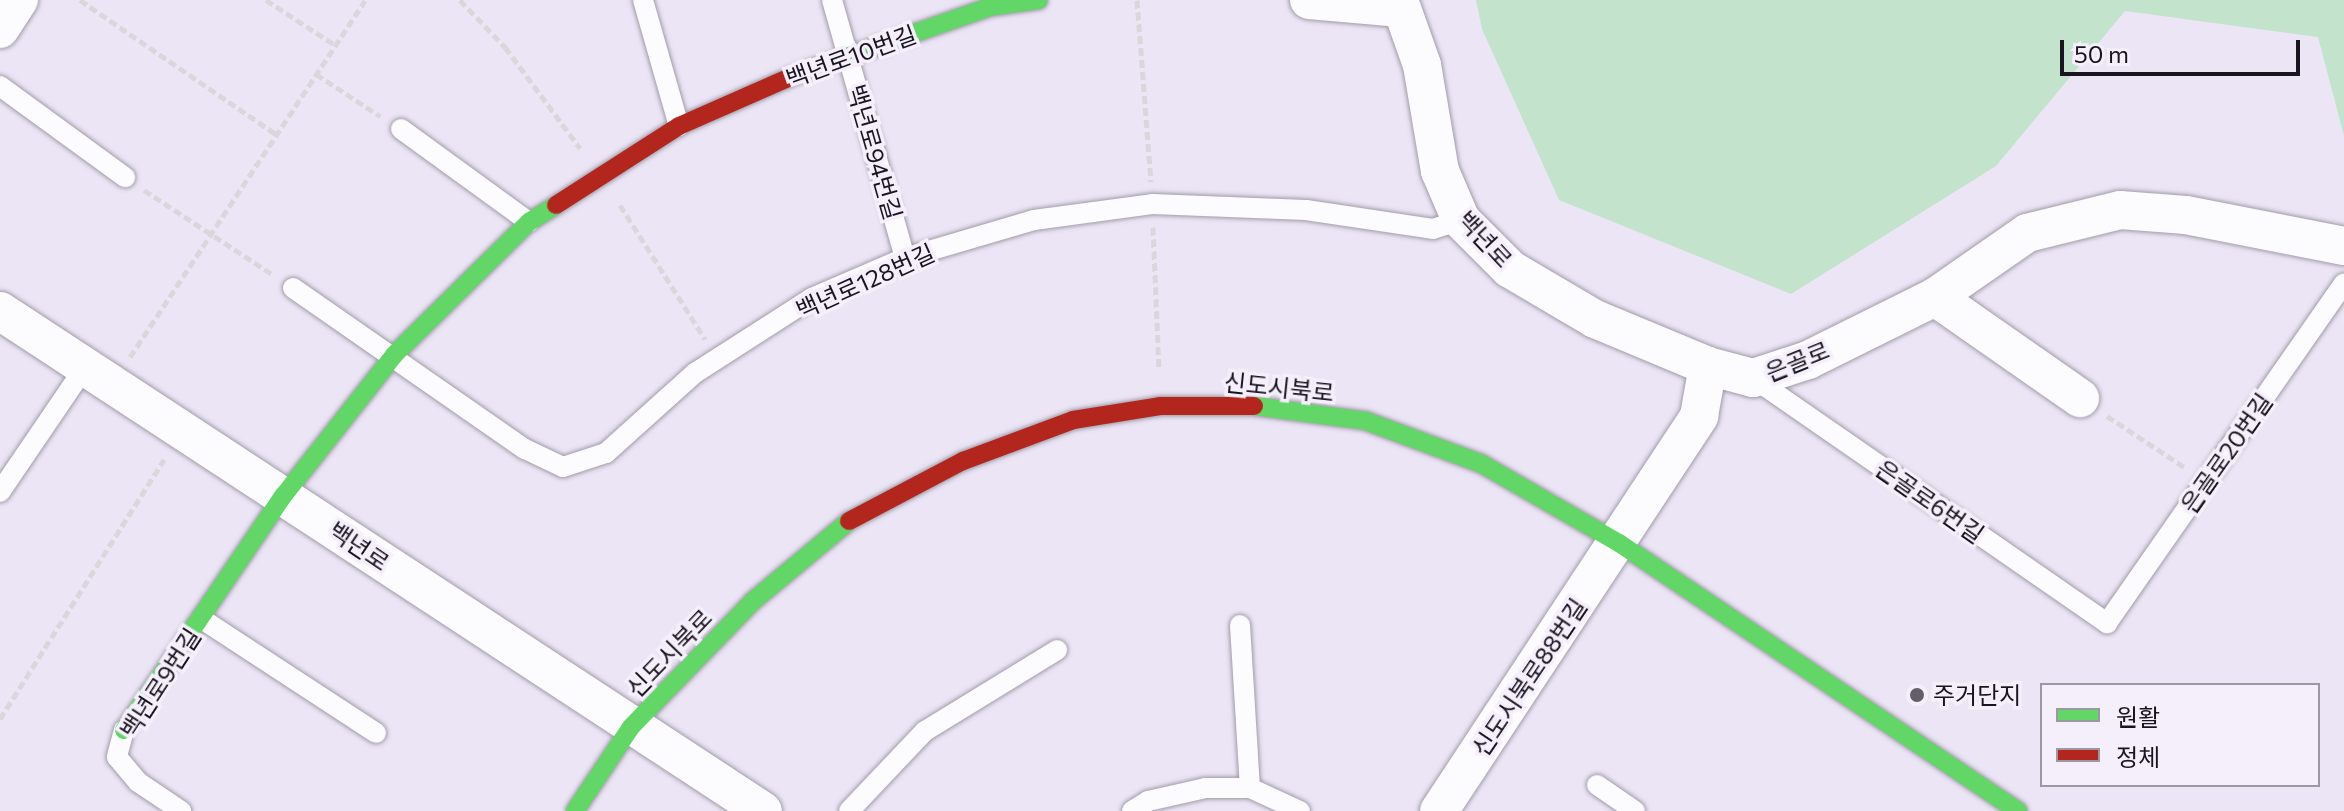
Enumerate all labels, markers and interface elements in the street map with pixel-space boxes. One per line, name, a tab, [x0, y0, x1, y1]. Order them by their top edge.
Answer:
street label: 백년로10번길	[782, 19, 920, 93]
scale bar	[2064, 24, 2304, 74]
text: 50 m	[2074, 39, 2129, 68]
street label: 백년로94번길	[842, 81, 908, 223]
street label: 백년로	[1452, 205, 1518, 273]
street label: 백년로128번길	[791, 238, 939, 324]
street label: 은골로	[1761, 335, 1833, 387]
street label: 신도시북로	[1223, 367, 1335, 407]
street label: 은골로20번길	[2174, 388, 2278, 518]
street label: 은골로6번길	[1871, 453, 1989, 549]
street label: 백년로	[323, 516, 395, 576]
street label: 신도시북로88번길	[1466, 593, 1592, 761]
street label: 신도시북로	[620, 603, 718, 703]
street label: 백년로9번길	[114, 623, 206, 743]
place label: 주거단지	[1933, 681, 2021, 709]
legend	[2040, 683, 2320, 787]
marker: 주거단지	[1908, 686, 1926, 704]
text: 원활	[2116, 702, 2160, 731]
text: 정체	[2116, 742, 2160, 771]

